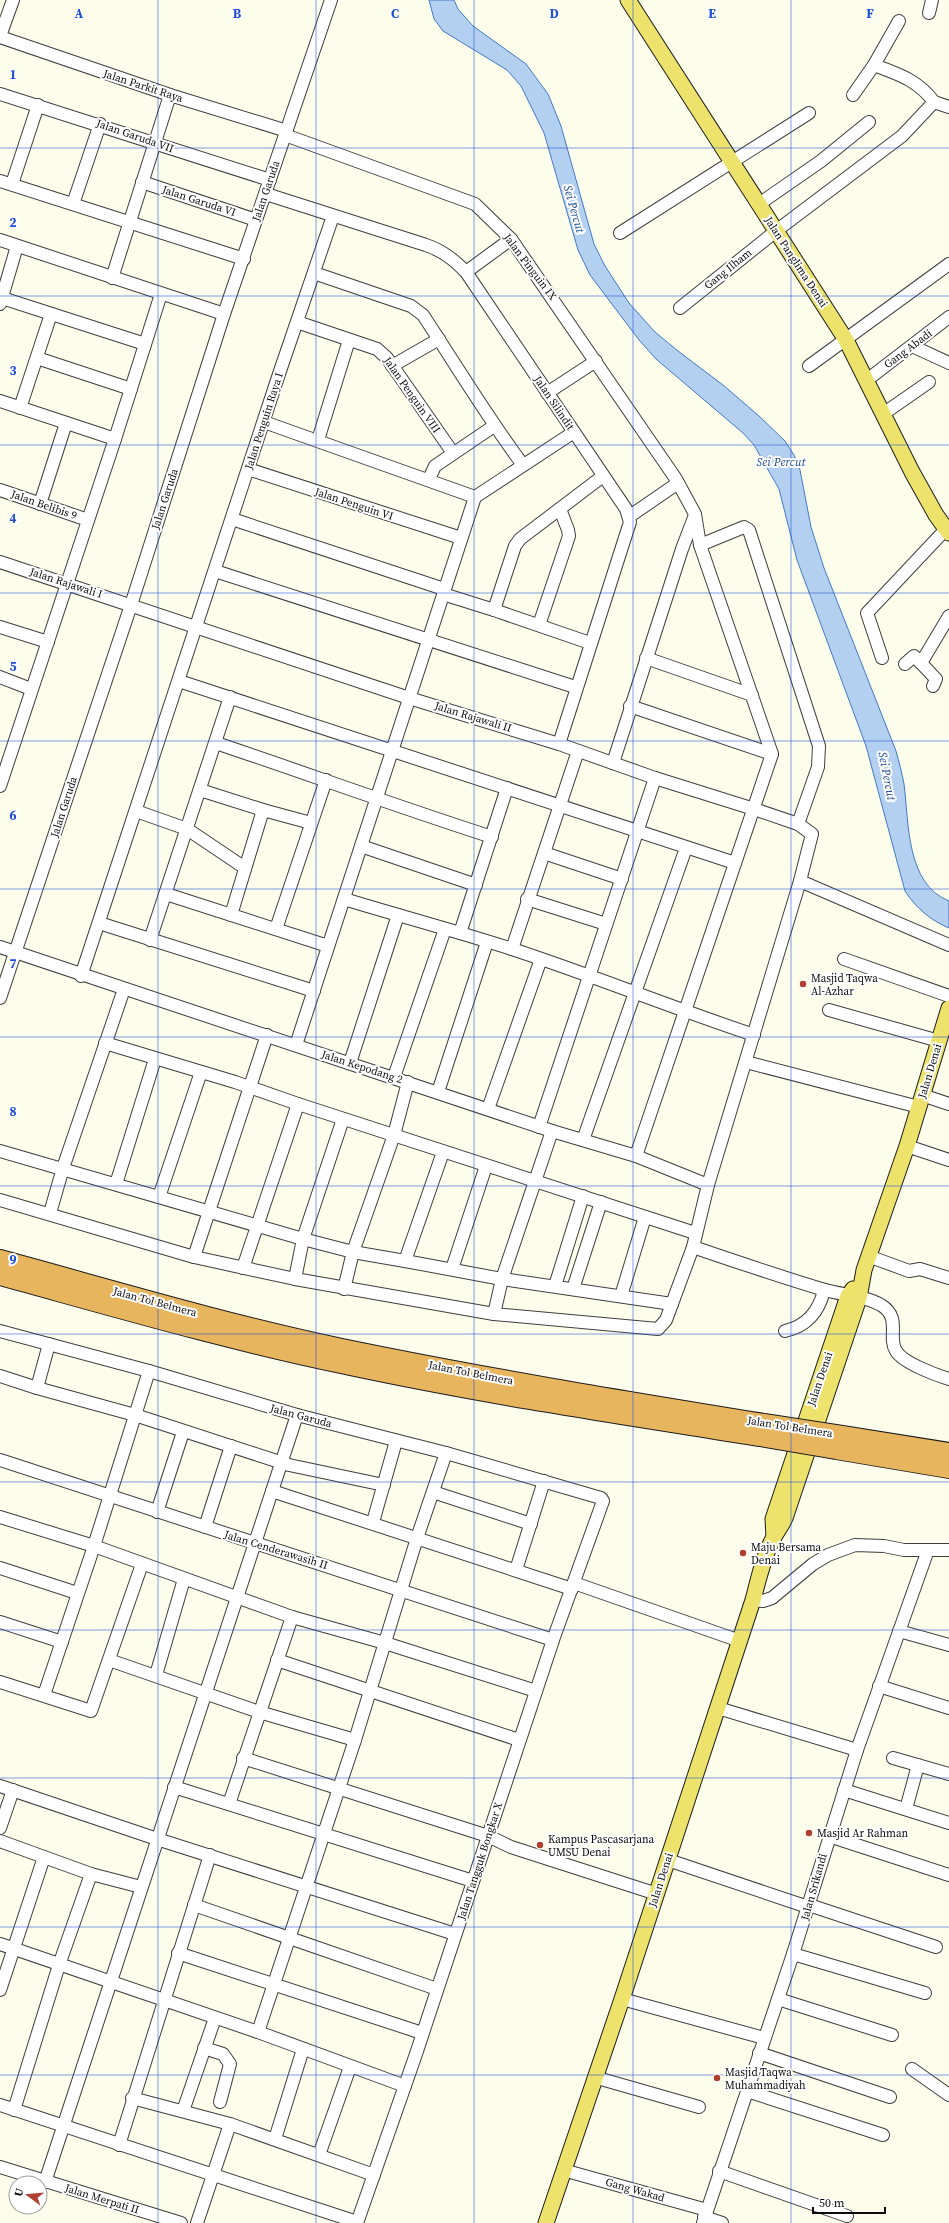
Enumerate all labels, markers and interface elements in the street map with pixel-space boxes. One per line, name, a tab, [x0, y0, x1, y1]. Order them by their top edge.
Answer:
text: A	[75, 5, 84, 22]
text: B	[233, 5, 242, 22]
text: C	[391, 5, 399, 22]
text: D	[549, 5, 559, 22]
text: E	[708, 5, 716, 22]
text: F	[866, 5, 874, 22]
text: 1	[9, 66, 17, 83]
street label: Jalan Parkit Raya	[100, 66, 185, 106]
street label: Jalan Garuda VII	[93, 115, 176, 156]
street label: Jalan Garuda	[248, 158, 283, 224]
street label: Jalan Garuda VI	[159, 182, 238, 220]
water label: Sei Percut	[560, 183, 589, 236]
street label: Jalan Panglima Denai	[761, 213, 831, 310]
text: 2	[9, 214, 17, 231]
street label: Jalan Pinguin IX	[499, 230, 561, 304]
street label: Gang Ilham	[701, 245, 755, 293]
street label: Gang Abadi	[881, 326, 935, 372]
street label: Jalan Penguin VIII	[380, 353, 444, 436]
text: 3	[9, 362, 17, 379]
street label: Jalan Penguin Raya I	[241, 371, 287, 472]
street label: Jalan Silindit	[530, 372, 578, 433]
water label: Sei Percut	[757, 454, 807, 470]
street label: Jalan Garuda	[148, 466, 182, 532]
street label: Jalan Penguin VI	[312, 484, 395, 524]
street label: Jalan Belibis 9	[8, 486, 79, 523]
text: 4	[9, 510, 17, 527]
street label: Jalan Rajawali I	[27, 564, 104, 602]
text: 5	[9, 658, 17, 675]
street label: Jalan Rajawali II	[432, 698, 513, 736]
water label: Sei Percut	[874, 750, 900, 803]
street label: Jalan Garuda	[47, 774, 81, 840]
text: 6	[9, 807, 17, 824]
text: 7	[9, 955, 17, 972]
place label: Masjid Taqwa Al-Azhar	[811, 971, 878, 999]
marker: Masjid Taqwa Al-Azhar	[798, 979, 808, 989]
street label: Jalan Denai	[914, 1042, 945, 1101]
street label: Jalan Kepodang 2	[319, 1046, 405, 1087]
text: 8	[9, 1103, 17, 1120]
text: 9	[9, 1251, 17, 1268]
street label: Jalan Tol Belmera	[110, 1283, 199, 1320]
street label: Jalan Denai	[803, 1350, 836, 1409]
street label: Jalan Tol Belmera	[426, 1357, 515, 1389]
street label: Jalan Garuda	[268, 1400, 334, 1432]
street label: Jalan Tol Belmera	[745, 1413, 834, 1441]
street label: Jalan Cenderawasih II	[221, 1527, 330, 1573]
place label: Maju Bersama Denai	[751, 1540, 822, 1568]
marker: Maju Bersama Denai	[738, 1548, 748, 1558]
street label: Jalan Tangguk Bongkar X	[454, 1799, 506, 1923]
place label: Masjid Ar Rahman	[817, 1826, 909, 1841]
marker: Masjid Ar Rahman	[804, 1828, 814, 1838]
place label: Kampus Pascasarjana UMSU Denai	[548, 1832, 655, 1860]
marker: Kampus Pascasarjana UMSU Denai	[535, 1840, 545, 1850]
street label: Jalan Denai	[645, 1851, 677, 1910]
street label: Jalan Srikandi	[797, 1852, 831, 1923]
place label: Masjid Taqwa Muhammadiyah	[725, 2065, 806, 2093]
marker: Masjid Taqwa Muhammadiyah	[712, 2073, 722, 2083]
street label: Gang Wakad	[604, 2174, 667, 2206]
north arrow	[8, 2175, 48, 2215]
street label: Jalan Merpati II	[62, 2180, 141, 2217]
text: U	[11, 2186, 27, 2198]
scale bar	[813, 2189, 885, 2215]
text: 50 m	[819, 2195, 845, 2211]

